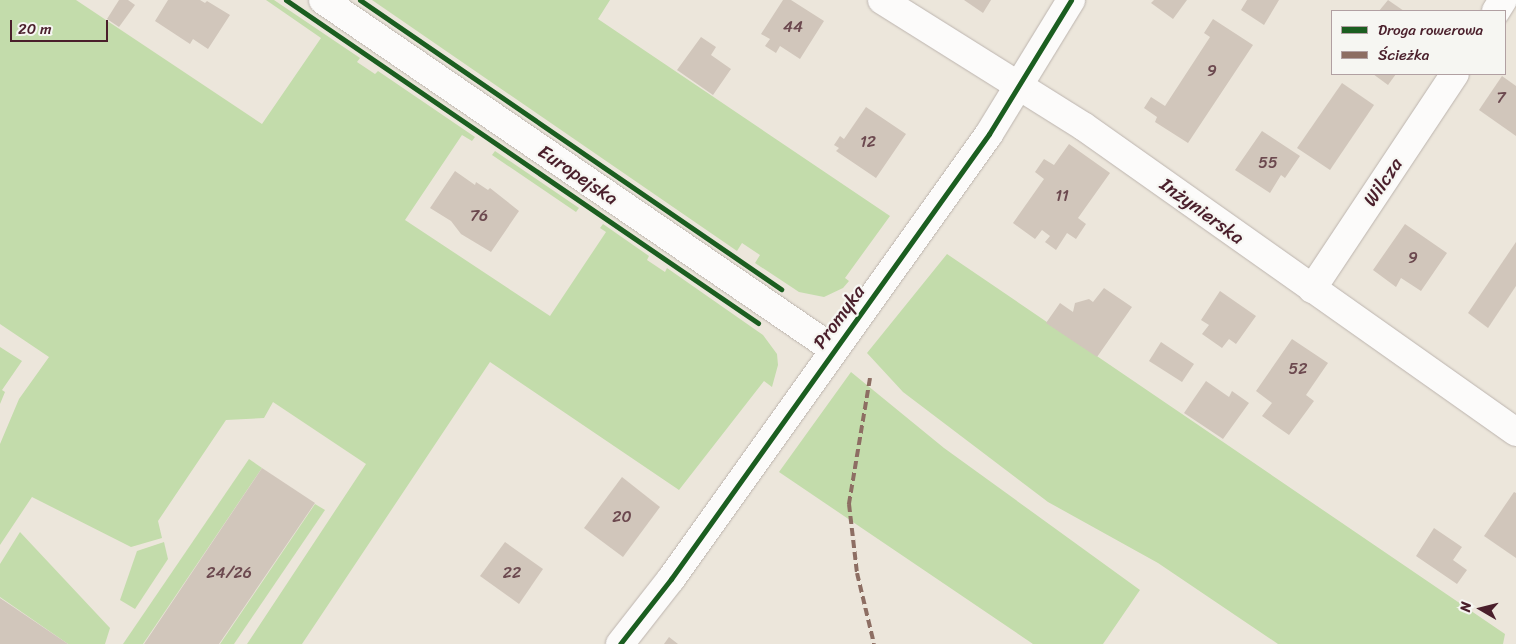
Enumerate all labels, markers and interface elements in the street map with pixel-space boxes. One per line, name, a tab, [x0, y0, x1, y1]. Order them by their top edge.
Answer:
scale bar	[12, 10, 110, 42]
legend	[1331, 10, 1506, 75]
text: 20 m	[18, 16, 52, 42]
house number: 44	[783, 17, 803, 37]
text: Droga rowerowa	[1378, 17, 1483, 43]
text: Ścieżka	[1378, 42, 1429, 68]
house number: 9	[1207, 61, 1217, 81]
house number: 7	[1496, 88, 1506, 108]
house number: 12	[860, 132, 876, 152]
street label: Europejska	[534, 140, 622, 210]
house number: 55	[1258, 153, 1278, 173]
street label: Wilcza	[1359, 154, 1407, 210]
street label: Inżynierska	[1156, 173, 1248, 249]
house number: 11	[1055, 186, 1069, 206]
house number: 76	[470, 206, 488, 226]
house number: 9	[1408, 248, 1418, 268]
street label: Promyka	[808, 281, 870, 353]
house number: 52	[1288, 359, 1308, 379]
house number: 20	[612, 507, 632, 527]
house number: 24/26	[206, 563, 252, 583]
house number: 22	[503, 563, 521, 583]
north arrow	[1456, 584, 1506, 634]
text: N	[1453, 600, 1479, 613]

